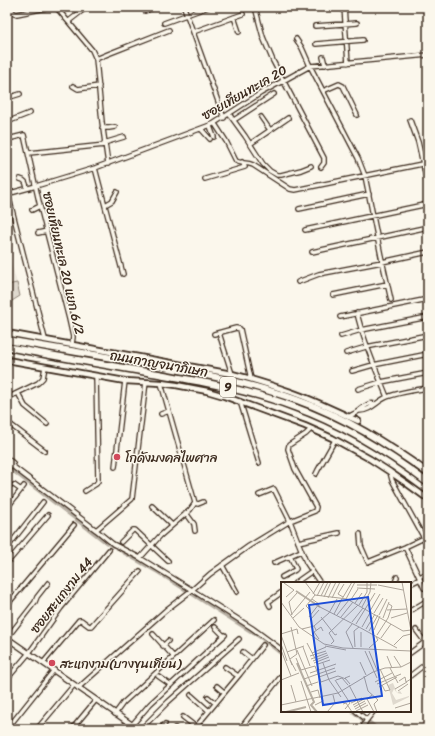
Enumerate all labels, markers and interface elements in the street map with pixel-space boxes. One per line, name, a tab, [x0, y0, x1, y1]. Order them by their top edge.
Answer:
street label: ซอยเทียนทะเล 20	[197, 59, 291, 126]
street label: ซอยเทียนทะเล 20 แยก 6/2	[36, 189, 91, 337]
street label: ถนนกาญจนาภิเษก	[108, 344, 210, 384]
road number: 9	[220, 377, 236, 397]
place label: โกดังมงคลไพศาล	[125, 446, 218, 469]
marker: โกดังมงคลไพศาล	[112, 452, 122, 462]
street label: ซอยสะแกงาม 44	[24, 552, 99, 639]
inset map	[281, 582, 411, 712]
place label: สะแกงาม(บางขุนเทียน)	[59, 652, 183, 675]
marker: สะแกงาม(บางขุนเทียน)	[47, 658, 57, 668]

